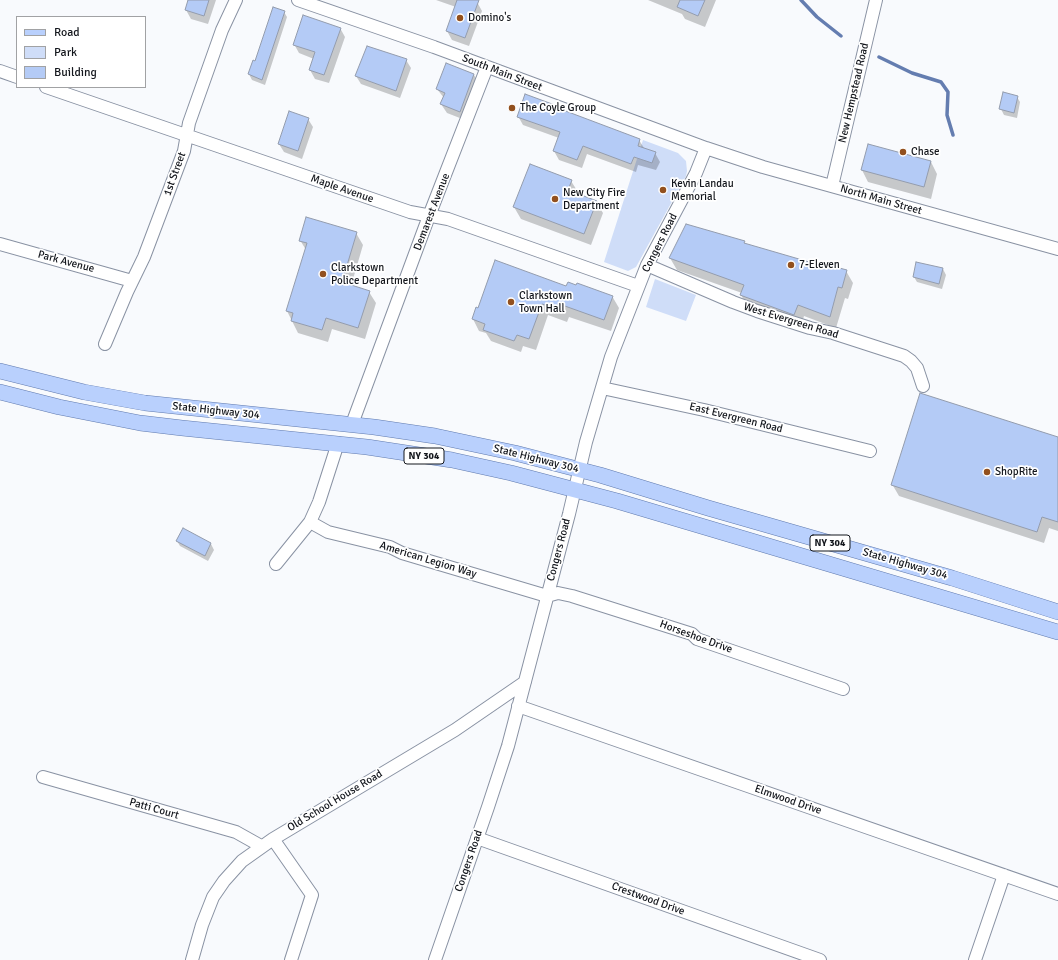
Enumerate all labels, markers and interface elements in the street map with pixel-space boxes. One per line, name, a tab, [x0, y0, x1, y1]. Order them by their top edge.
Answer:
place label: Domino's	[468, 11, 511, 25]
marker: Domino's	[455, 13, 465, 23]
legend	[16, 16, 146, 88]
text: Road	[54, 25, 80, 40]
street label: New Hempstead Road	[836, 42, 872, 144]
text: Park	[54, 45, 77, 60]
street label: South Main Street	[460, 52, 544, 94]
text: Building	[54, 65, 97, 80]
place label: The Coyle Group	[520, 101, 596, 115]
marker: The Coyle Group	[507, 103, 517, 113]
place label: Chase	[911, 145, 940, 159]
marker: Chase	[898, 147, 908, 157]
street label: 1st Street	[161, 150, 189, 198]
street label: Demarest Avenue	[411, 171, 453, 253]
street label: Maple Avenue	[309, 172, 375, 206]
place label: Kevin Landau Memorial	[671, 177, 734, 203]
street label: North Main Street	[839, 182, 923, 218]
marker: Kevin Landau Memorial	[658, 185, 668, 195]
place label: New City Fire Department	[563, 186, 625, 212]
marker: New City Fire Department	[550, 194, 560, 204]
street label: Congers Road	[639, 211, 681, 275]
street label: Park Avenue	[36, 248, 96, 276]
place label: 7-Eleven	[799, 258, 840, 272]
marker: 7-Eleven	[786, 260, 796, 270]
place label: Clarkstown Police Department	[331, 261, 418, 287]
marker: Clarkstown Police Department	[318, 269, 328, 279]
place label: Clarkstown Town Hall	[519, 289, 572, 315]
marker: Clarkstown Town Hall	[506, 297, 516, 307]
street label: West Evergreen Road	[742, 300, 840, 342]
street label: State Highway 304	[172, 400, 260, 422]
street label: East Evergreen Road	[688, 400, 784, 436]
street label: State Highway 304	[492, 442, 580, 476]
road number: NY 304	[404, 448, 444, 464]
place label: ShopRite	[995, 465, 1037, 479]
marker: ShopRite	[982, 467, 992, 477]
street label: Congers Road	[544, 517, 574, 583]
road number: NY 304	[810, 535, 850, 551]
street label: American Legion Way	[378, 539, 478, 581]
street label: State Highway 304	[861, 546, 949, 582]
street label: Horseshoe Drive	[658, 618, 734, 656]
street label: Old School House Road	[285, 767, 385, 835]
street label: Elmwood Drive	[753, 782, 823, 818]
street label: Patti Court	[128, 796, 180, 822]
street label: Congers Road	[452, 828, 486, 894]
street label: Crestwood Drive	[610, 880, 686, 918]

